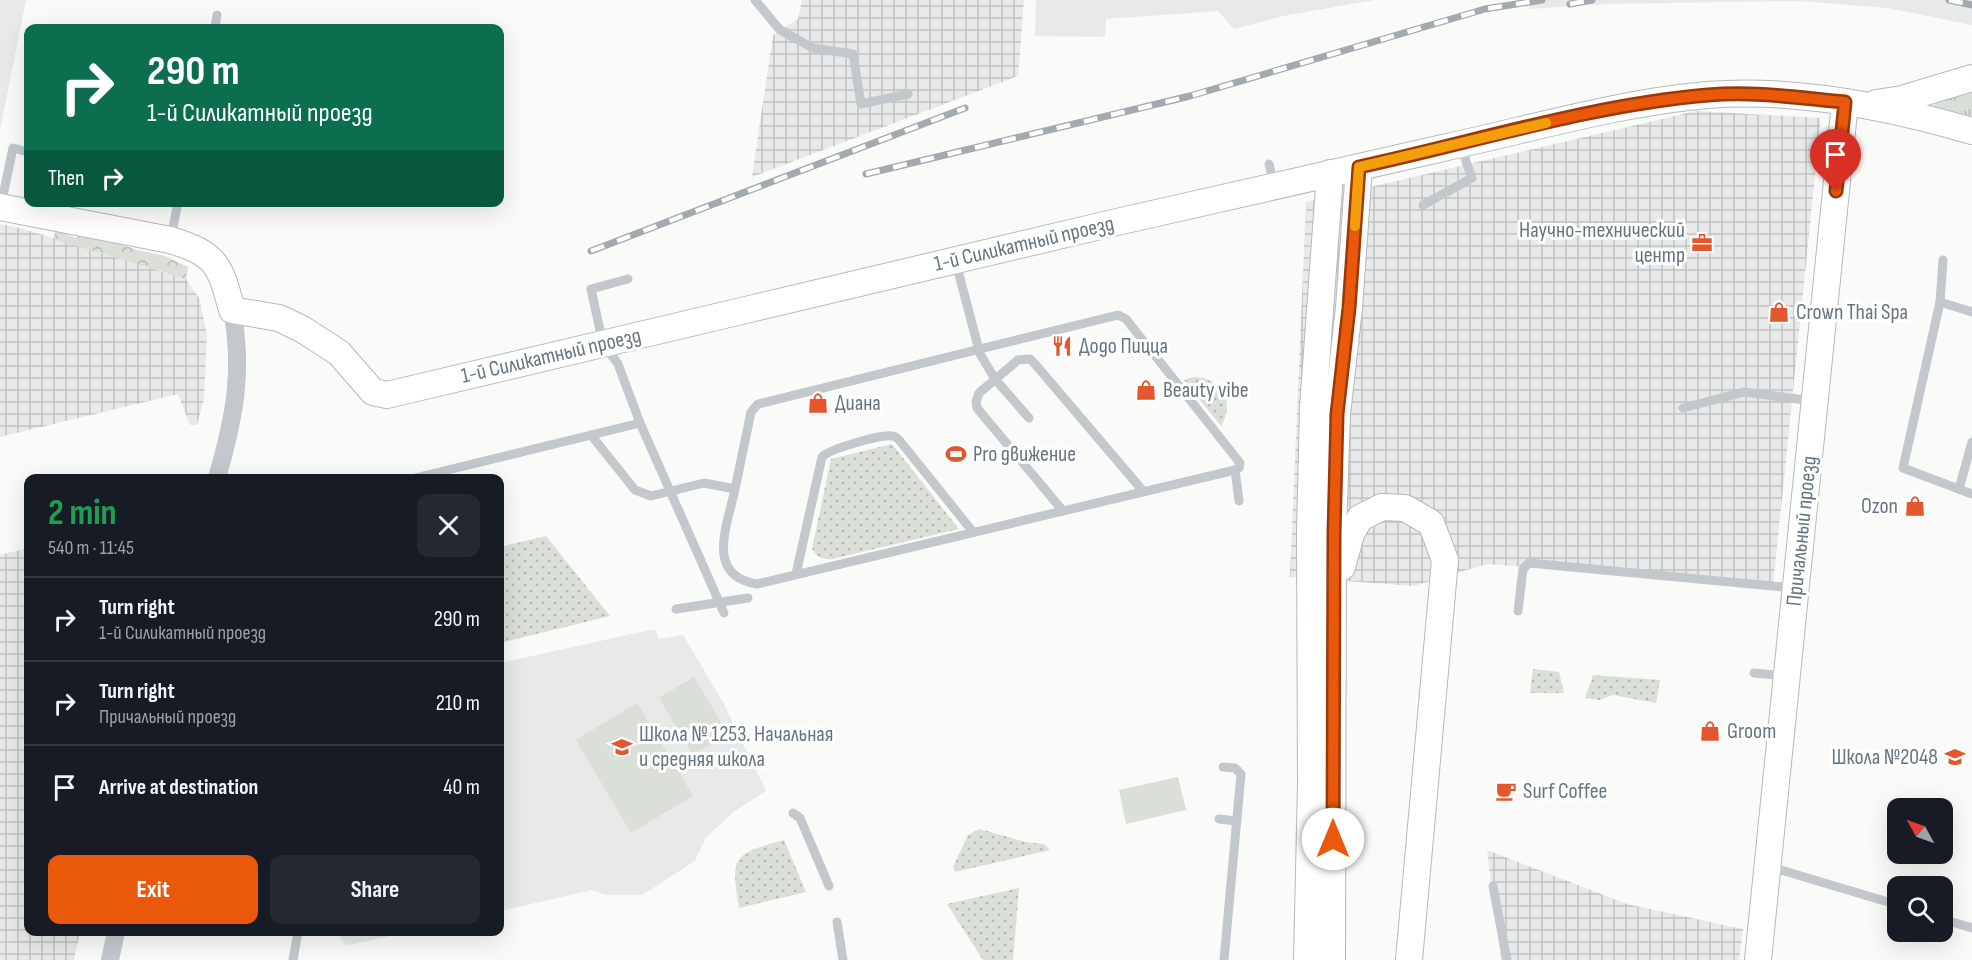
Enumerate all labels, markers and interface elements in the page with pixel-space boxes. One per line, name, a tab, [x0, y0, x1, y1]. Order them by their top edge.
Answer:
text: 290 m	[147, 46, 240, 97]
icon: right	[48, 48, 126, 126]
text: 1-й Силикатный проезд	[147, 97, 373, 129]
pin	[1810, 129, 1861, 191]
icon: arrive	[1819, 138, 1852, 171]
icon: right	[96, 162, 129, 195]
text: Then	[48, 165, 84, 192]
street label: 1-й Силикатный проезд	[931, 210, 1117, 278]
place label: Научно-технический центр	[1519, 217, 1685, 269]
office icon: Научно-технический центр	[1690, 231, 1714, 255]
place label: Crown Thai Spa	[1796, 299, 1908, 326]
shop icon: Crown Thai Spa	[1767, 300, 1791, 324]
street label: 1-й Силикатный проезд	[458, 322, 644, 390]
place label: Додо Пицца	[1079, 333, 1168, 360]
restaurant icon: Додо Пицца	[1050, 334, 1074, 358]
place label: Beauty vibe	[1163, 377, 1249, 404]
shop icon: Beauty vibe	[1134, 378, 1158, 402]
place label: Диана	[835, 390, 881, 417]
shop icon: Диана	[806, 391, 830, 415]
place label: Pro движение	[973, 441, 1076, 468]
sports icon: Pro движение	[944, 442, 968, 466]
street label: Причальный проезд	[1781, 455, 1823, 607]
text: 2 min	[48, 492, 117, 535]
place label: Ozon	[1861, 493, 1898, 520]
button: close	[417, 494, 480, 557]
shop icon: Ozon	[1903, 494, 1927, 518]
text: 540 m · 11:45	[48, 536, 134, 560]
text: Turn right	[99, 594, 175, 621]
icon: right	[48, 603, 81, 636]
text: 290 m	[434, 606, 480, 633]
text: 1-й Силикатный проезд	[99, 621, 266, 645]
text: Turn right	[99, 678, 175, 705]
icon: right	[48, 687, 81, 720]
text: 210 m	[436, 690, 480, 717]
text: Причальный проезд	[99, 705, 236, 729]
place label: Groom	[1727, 718, 1776, 745]
shop icon: Groom	[1698, 719, 1722, 743]
place label: Школа № 1253. Начальная и средняя школа	[639, 721, 833, 773]
school or university icon: Школа № 1253. Начальная и средняя школа	[610, 735, 634, 759]
place label: Школа №2048	[1831, 744, 1938, 771]
school or university icon: Школа №2048	[1943, 745, 1967, 769]
icon: arrive	[48, 771, 81, 804]
text: Arrive at destination	[99, 774, 258, 801]
text: 40 m	[443, 774, 480, 801]
place label: Surf Coffee	[1523, 778, 1607, 805]
cafe icon: Surf Coffee	[1494, 779, 1518, 803]
north arrow	[1887, 798, 1953, 864]
map controls	[1887, 798, 1953, 942]
position arrow	[1301, 807, 1365, 871]
button: Exit	[48, 855, 258, 924]
button: Share	[270, 855, 480, 924]
button: search	[1887, 876, 1953, 942]

